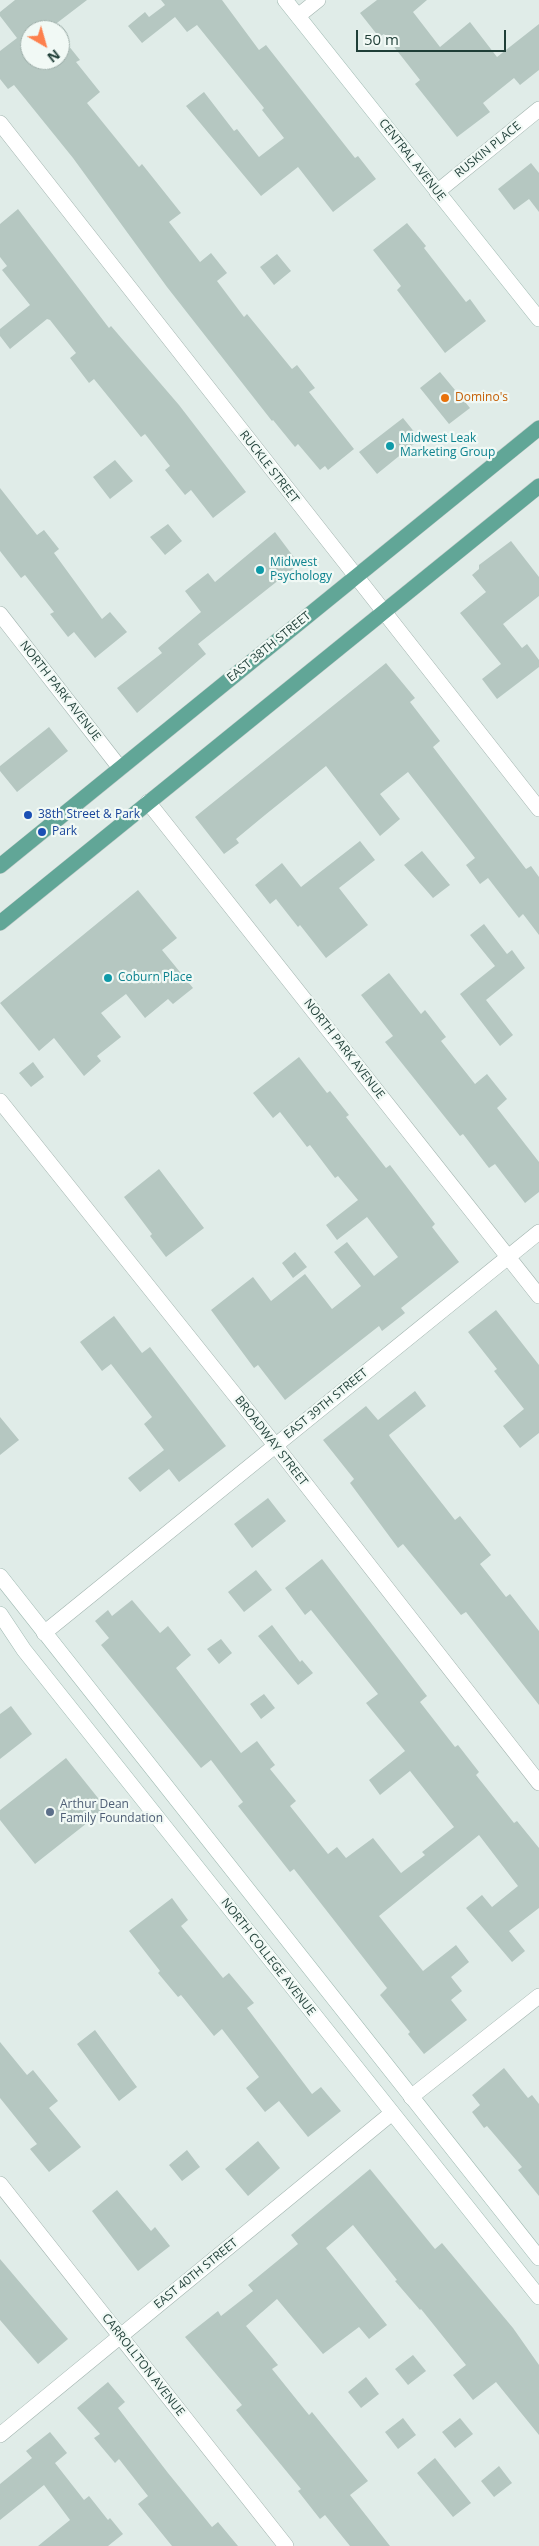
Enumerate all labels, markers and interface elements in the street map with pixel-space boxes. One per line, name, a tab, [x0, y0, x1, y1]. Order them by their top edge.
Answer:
north arrow	[20, 20, 70, 70]
scale bar	[359, 20, 509, 52]
text: 50 m	[364, 29, 399, 49]
text: N	[44, 45, 64, 67]
street label: CENTRAL AVENUE	[376, 116, 448, 204]
street label: RUSKIN PLACE	[452, 119, 524, 181]
place label: Domino's	[455, 391, 508, 405]
marker: Domino's	[439, 392, 451, 404]
street label: RUCKLE STREET	[236, 428, 302, 506]
place label: Midwest Leak Marketing Group	[400, 432, 495, 460]
marker: Midwest Leak Marketing Group	[384, 440, 396, 452]
place label: Midwest Psychology	[270, 556, 332, 584]
marker: Midwest Psychology	[254, 564, 266, 576]
street label: EAST 38TH STREET	[224, 609, 314, 685]
street label: NORTH PARK AVENUE	[16, 638, 104, 744]
place label: 38th Street & Park	[38, 808, 140, 822]
marker: 38th Street & Park	[22, 809, 34, 821]
place label: Park	[52, 825, 77, 839]
marker: Park	[36, 826, 48, 838]
place label: Coburn Place	[118, 971, 192, 985]
marker: Coburn Place	[102, 972, 114, 984]
street label: NORTH PARK AVENUE	[300, 996, 388, 1102]
street label: EAST 39TH STREET	[281, 1366, 371, 1442]
street label: BROADWAY STREET	[232, 1393, 310, 1489]
place label: Arthur Dean Family Foundation	[60, 1798, 163, 1826]
marker: Arthur Dean Family Foundation	[44, 1806, 56, 1818]
street label: NORTH COLLEGE AVENUE	[218, 1896, 318, 2018]
street label: EAST 40TH STREET	[151, 2236, 241, 2312]
street label: CARROLLTON AVENUE	[99, 2311, 187, 2419]

